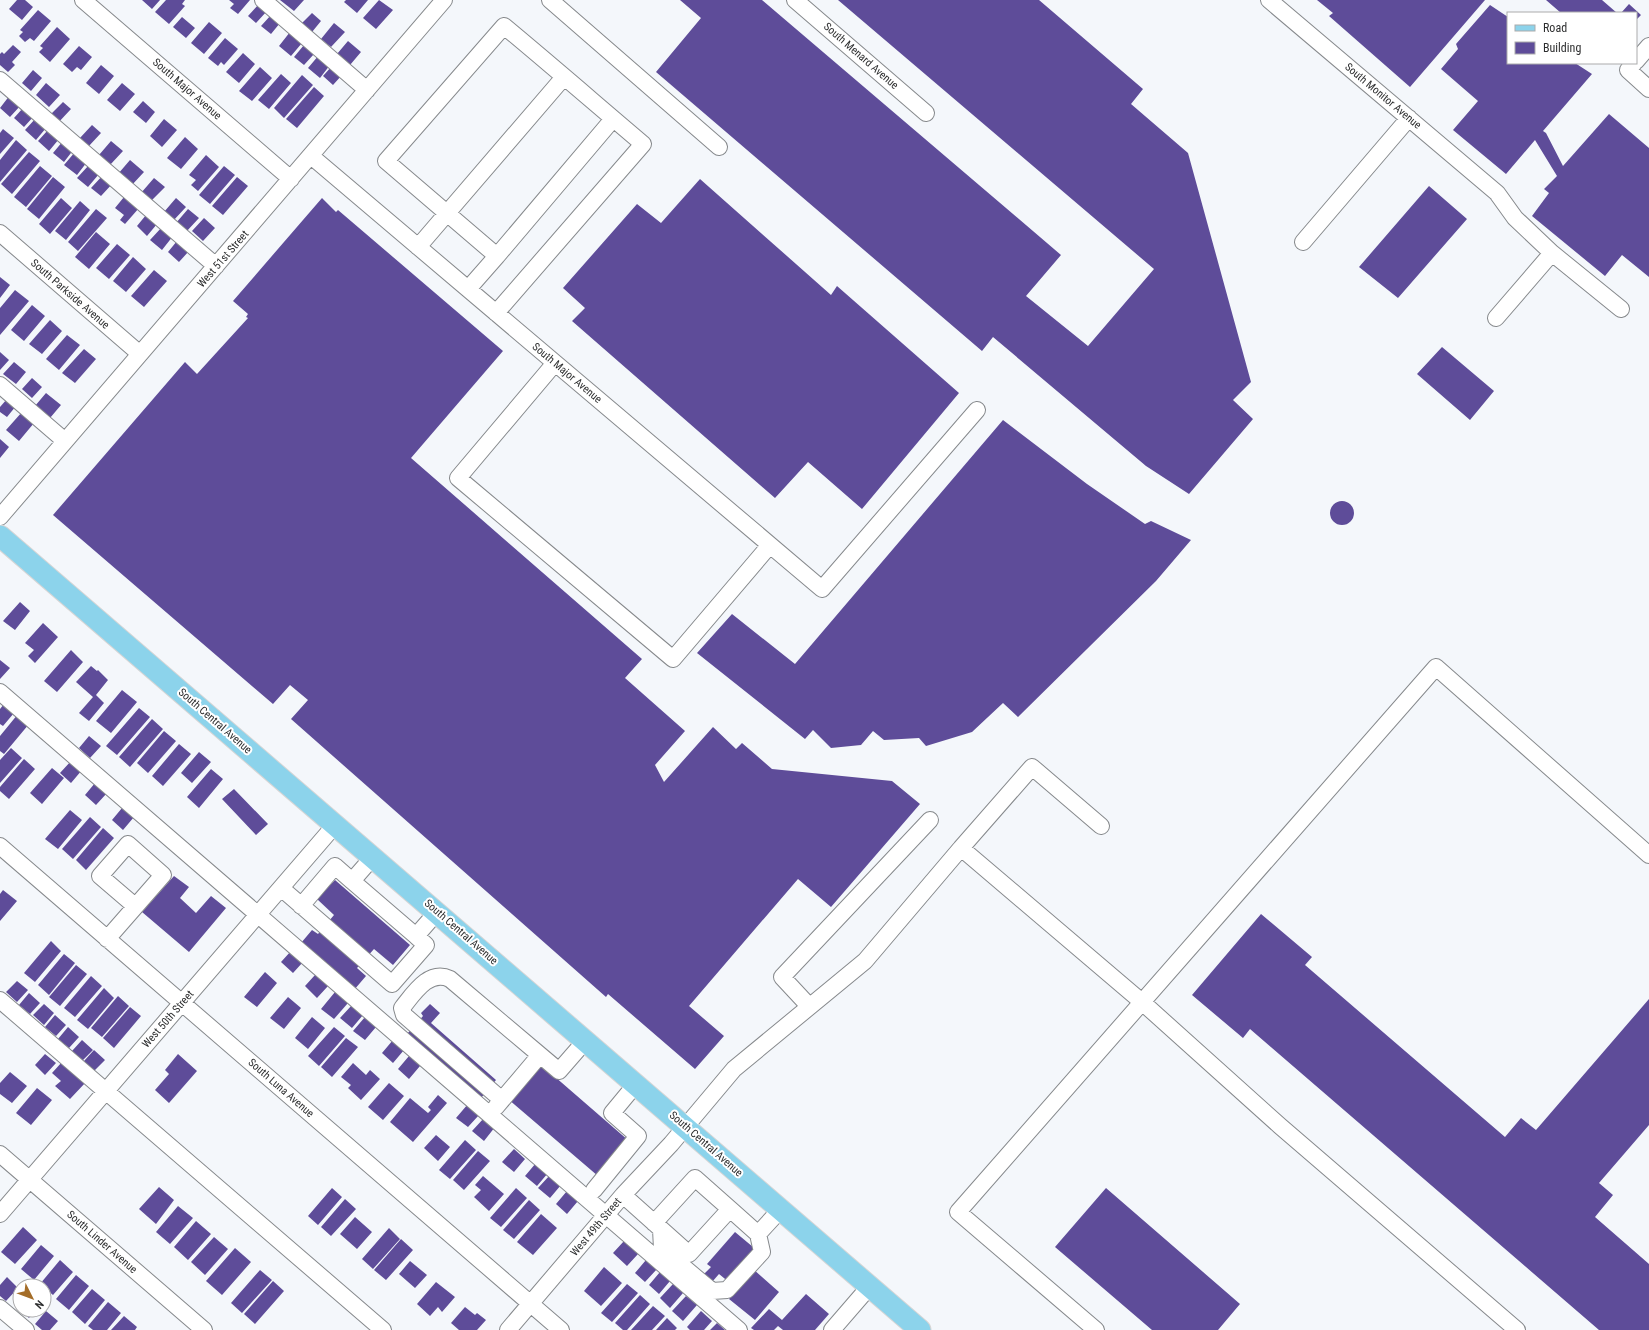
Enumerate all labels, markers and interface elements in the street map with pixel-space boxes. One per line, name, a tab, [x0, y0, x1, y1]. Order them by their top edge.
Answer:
legend	[1507, 12, 1637, 64]
street label: South Menard Avenue	[821, 20, 901, 92]
text: Road	[1543, 21, 1567, 35]
text: Building	[1543, 41, 1581, 55]
street label: South Major Avenue	[150, 56, 224, 122]
street label: South Monitor Avenue	[1342, 60, 1424, 132]
street label: West 51st Street	[195, 228, 251, 290]
street label: South Parkside Avenue	[28, 256, 112, 332]
street label: South Major Avenue	[530, 340, 604, 406]
street label: South Central Avenue	[176, 686, 254, 756]
street label: South Central Avenue	[422, 897, 500, 967]
street label: West 50th Street	[140, 988, 196, 1050]
street label: South Luna Avenue	[246, 1056, 316, 1120]
street label: South Central Avenue	[667, 1109, 745, 1179]
street label: West 49th Street	[568, 1195, 624, 1259]
street label: South Linder Avenue	[64, 1208, 140, 1276]
north arrow	[12, 1278, 52, 1318]
text: N	[32, 1297, 46, 1311]

